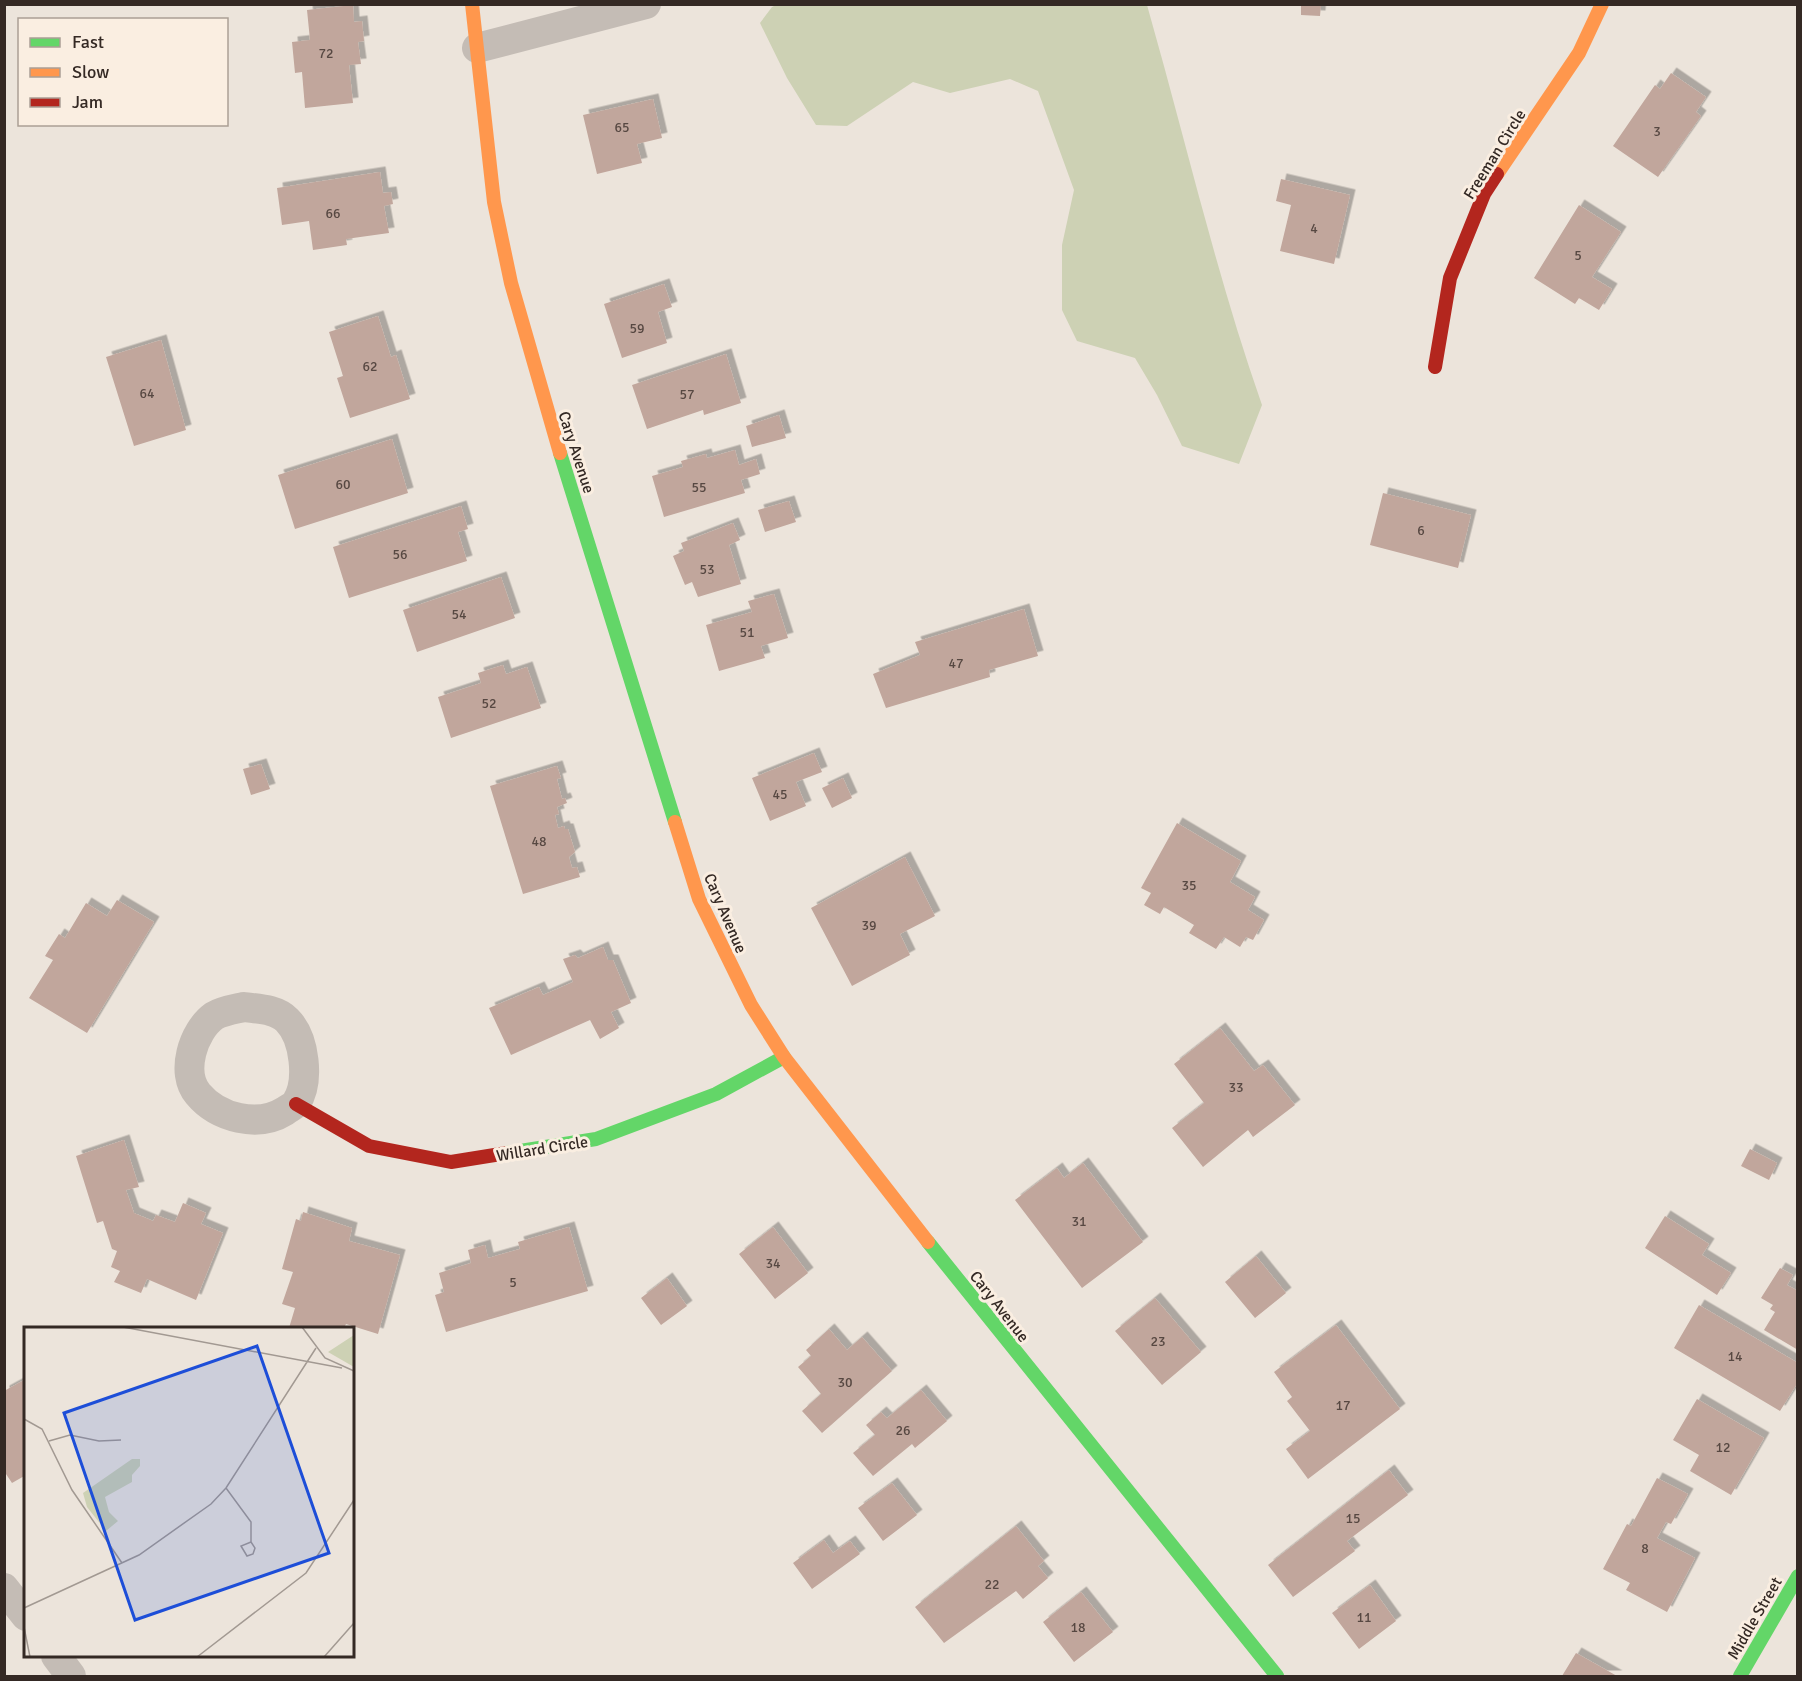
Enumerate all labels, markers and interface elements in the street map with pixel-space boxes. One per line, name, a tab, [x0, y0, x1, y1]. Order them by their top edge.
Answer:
legend	[18, 18, 228, 126]
text: Fast	[72, 31, 104, 53]
house number: 72	[318, 45, 334, 62]
text: Slow	[72, 61, 109, 83]
text: Jam	[72, 91, 103, 113]
street label: Freeman Circle	[1459, 106, 1530, 203]
house number: 65	[614, 119, 630, 136]
house number: 3	[1653, 123, 1661, 140]
house number: 66	[325, 205, 341, 222]
house number: 4	[1310, 220, 1318, 237]
house number: 5	[1574, 247, 1582, 264]
house number: 59	[629, 320, 645, 337]
house number: 62	[362, 358, 378, 375]
house number: 64	[139, 385, 155, 402]
house number: 57	[679, 386, 695, 403]
street label: Cary Avenue	[553, 409, 599, 496]
house number: 60	[335, 476, 351, 493]
house number: 55	[691, 479, 707, 496]
house number: 6	[1417, 522, 1425, 539]
house number: 56	[392, 546, 408, 563]
house number: 53	[699, 561, 715, 578]
house number: 54	[451, 606, 467, 623]
house number: 51	[739, 624, 755, 641]
house number: 47	[948, 655, 964, 672]
house number: 52	[481, 695, 497, 712]
house number: 45	[772, 786, 788, 803]
house number: 48	[531, 833, 547, 850]
street label: Cary Avenue	[699, 870, 751, 956]
house number: 35	[1181, 877, 1197, 894]
house number: 39	[861, 917, 877, 934]
house number: 33	[1228, 1079, 1244, 1096]
street label: Willard Circle	[495, 1132, 590, 1166]
house number: 31	[1071, 1213, 1087, 1230]
house number: 34	[765, 1255, 781, 1272]
street label: Cary Avenue	[965, 1267, 1033, 1346]
house number: 5	[509, 1274, 517, 1291]
inset map	[24, 1327, 354, 1657]
house number: 23	[1150, 1333, 1166, 1350]
house number: 14	[1727, 1348, 1743, 1365]
house number: 30	[837, 1374, 853, 1391]
house number: 17	[1335, 1397, 1351, 1414]
house number: 26	[895, 1422, 911, 1439]
house number: 12	[1715, 1439, 1731, 1456]
house number: 15	[1345, 1510, 1361, 1527]
house number: 8	[1641, 1540, 1649, 1557]
street label: Middle Street	[1723, 1573, 1787, 1663]
house number: 22	[984, 1576, 1000, 1593]
house number: 11	[1356, 1609, 1372, 1626]
house number: 18	[1070, 1619, 1086, 1636]

